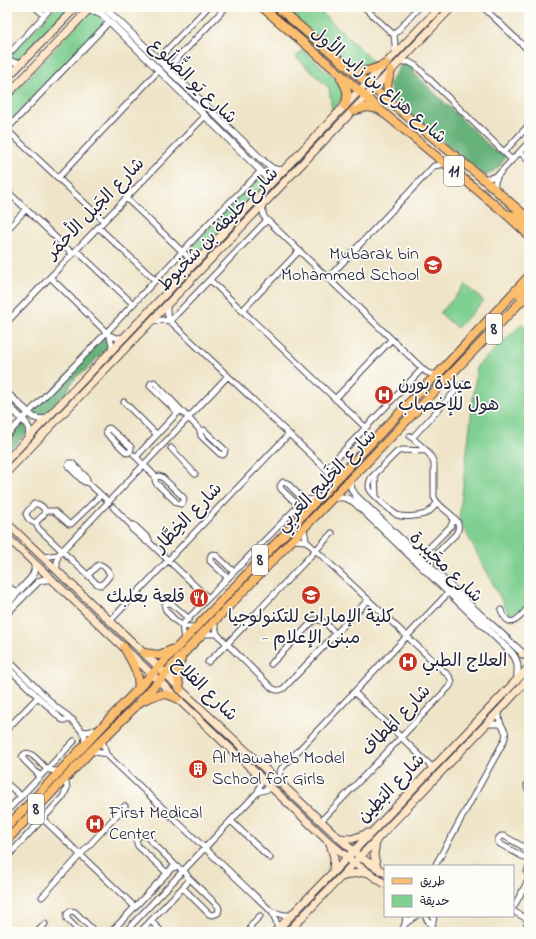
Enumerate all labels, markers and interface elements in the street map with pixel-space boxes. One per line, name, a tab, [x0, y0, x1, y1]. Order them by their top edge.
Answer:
street label: شارع هزاع بن زايد الأول	[304, 20, 452, 151]
street label: شارع يَو الضُّلُوع	[142, 30, 245, 131]
street label: شارع الجَبل الأحمَر	[38, 151, 152, 267]
road number: 11	[444, 156, 464, 186]
street label: شارع خليفة بن شخبوط	[153, 162, 285, 298]
place label: Mubarak bin Mohammed School	[281, 242, 419, 289]
school or university icon: Mubarak bin Mohammed School	[422, 254, 444, 276]
road number: 8	[486, 314, 502, 344]
place label: عيادة بورن هول للإخصاب	[398, 372, 499, 419]
hospital icon: عيادة بورن هول للإخصاب	[373, 384, 395, 406]
street label: شارع الخَلِيج العَربِي	[270, 423, 384, 539]
street label: شارع الخِطَّار	[147, 477, 229, 560]
street label: شارع مجَيبرة	[402, 526, 488, 610]
road number: 8	[252, 545, 268, 575]
school or university icon: كلية الإمارات للتكنولوجيا - مبنى الإعلام	[300, 584, 322, 606]
place label: قلعة بعلبك	[106, 585, 185, 611]
restaurant icon: قلعة بعلبك	[188, 587, 210, 609]
place label: كلية الإمارات للتكنولوجيا - مبنى الإعلام	[228, 605, 394, 652]
place label: العلاج الطبي	[422, 649, 507, 676]
hospital icon: العلاج الطبي	[397, 651, 419, 673]
street label: شارع الفلاح	[165, 652, 243, 728]
street label: شارع المَطاف	[356, 680, 438, 762]
place label: Al Mawaheb Model School for Girls	[212, 746, 345, 793]
street label: شارع البَطِين	[352, 748, 432, 830]
building icon: Al Mawaheb Model School for Girls	[187, 758, 209, 780]
road number: 8	[28, 794, 44, 824]
place label: First Medical Center	[108, 801, 202, 848]
hospital icon: First Medical Center	[84, 813, 106, 835]
legend	[384, 865, 514, 917]
text: طريق	[420, 873, 445, 891]
text: حديقة	[420, 893, 449, 911]

